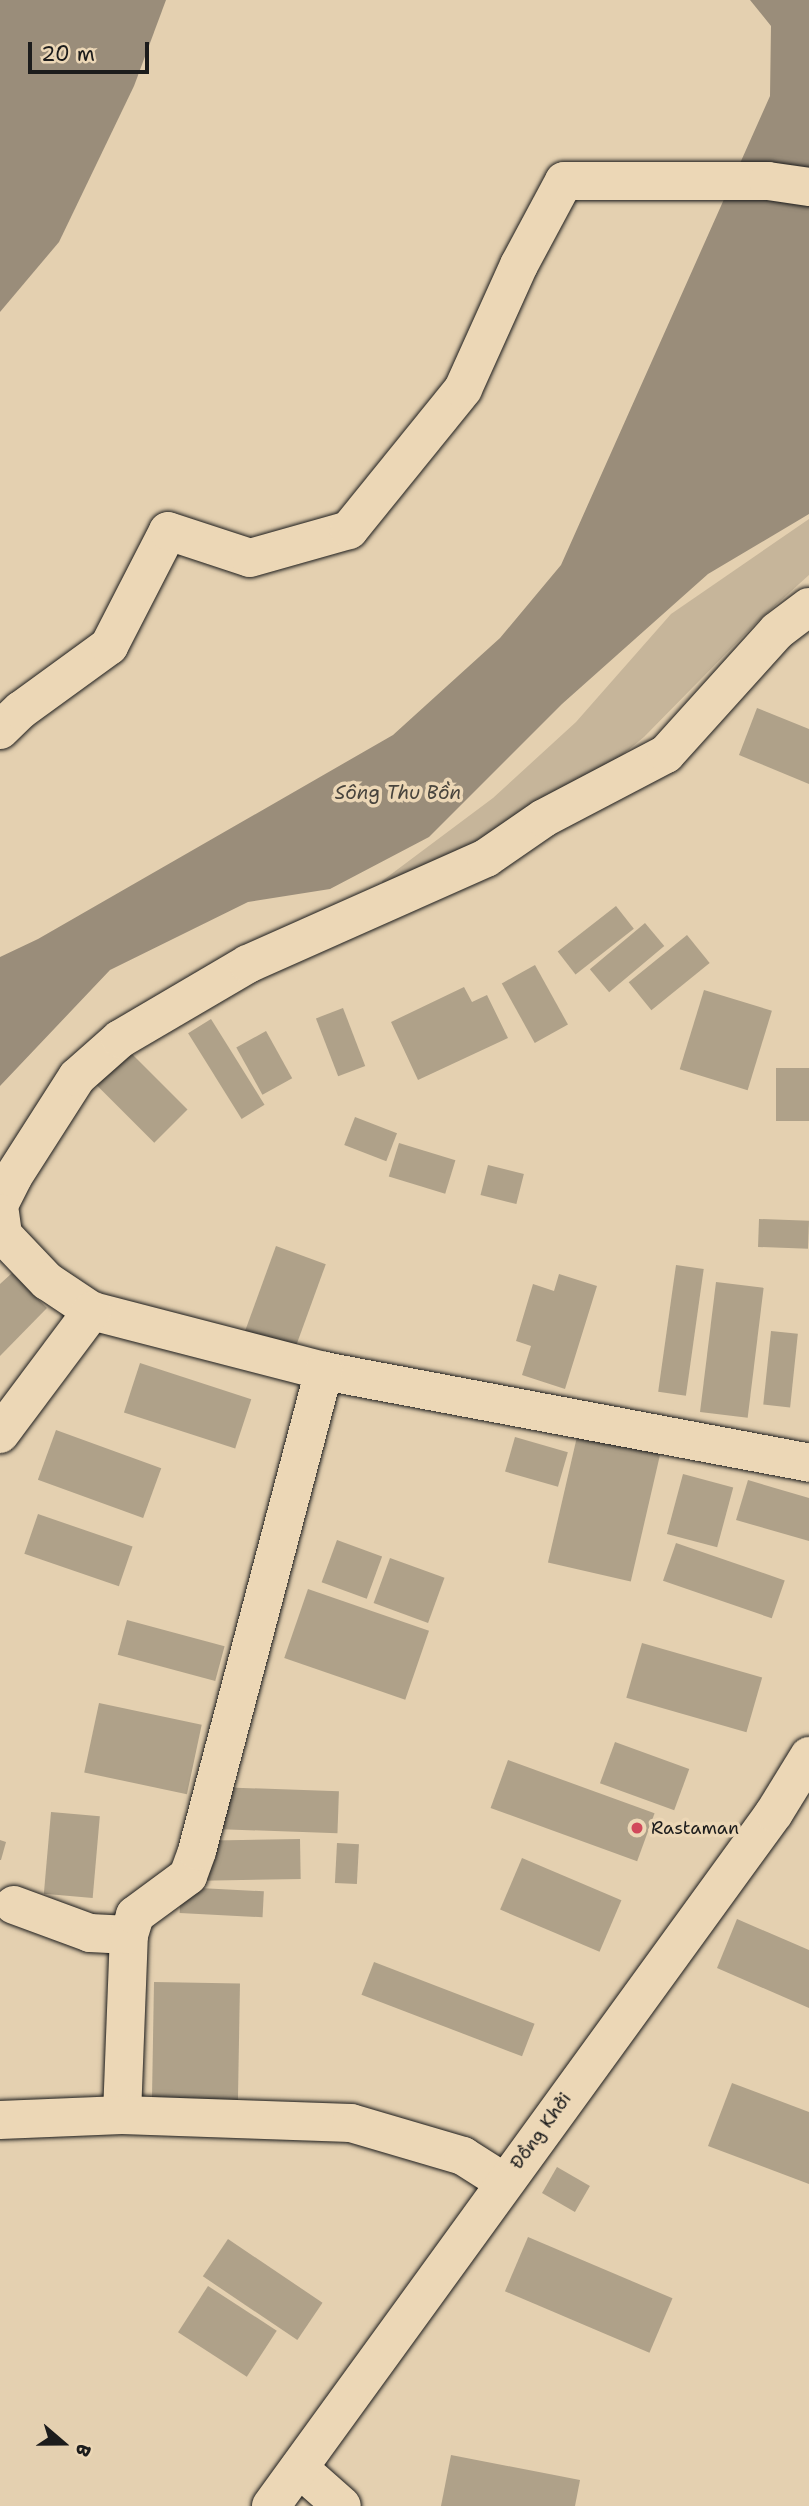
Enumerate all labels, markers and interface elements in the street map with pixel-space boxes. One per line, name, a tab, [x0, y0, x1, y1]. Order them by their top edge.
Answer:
scale bar	[32, 28, 152, 72]
text: 20 m	[41, 40, 95, 68]
water label: Sông Thu Bồn	[335, 782, 461, 804]
place label: Rastaman	[651, 1817, 739, 1839]
marker: Rastaman	[629, 1820, 645, 1836]
street label: Đồng Khởi	[506, 2089, 576, 2173]
north arrow	[28, 2408, 98, 2478]
text: B	[69, 2441, 97, 2460]

